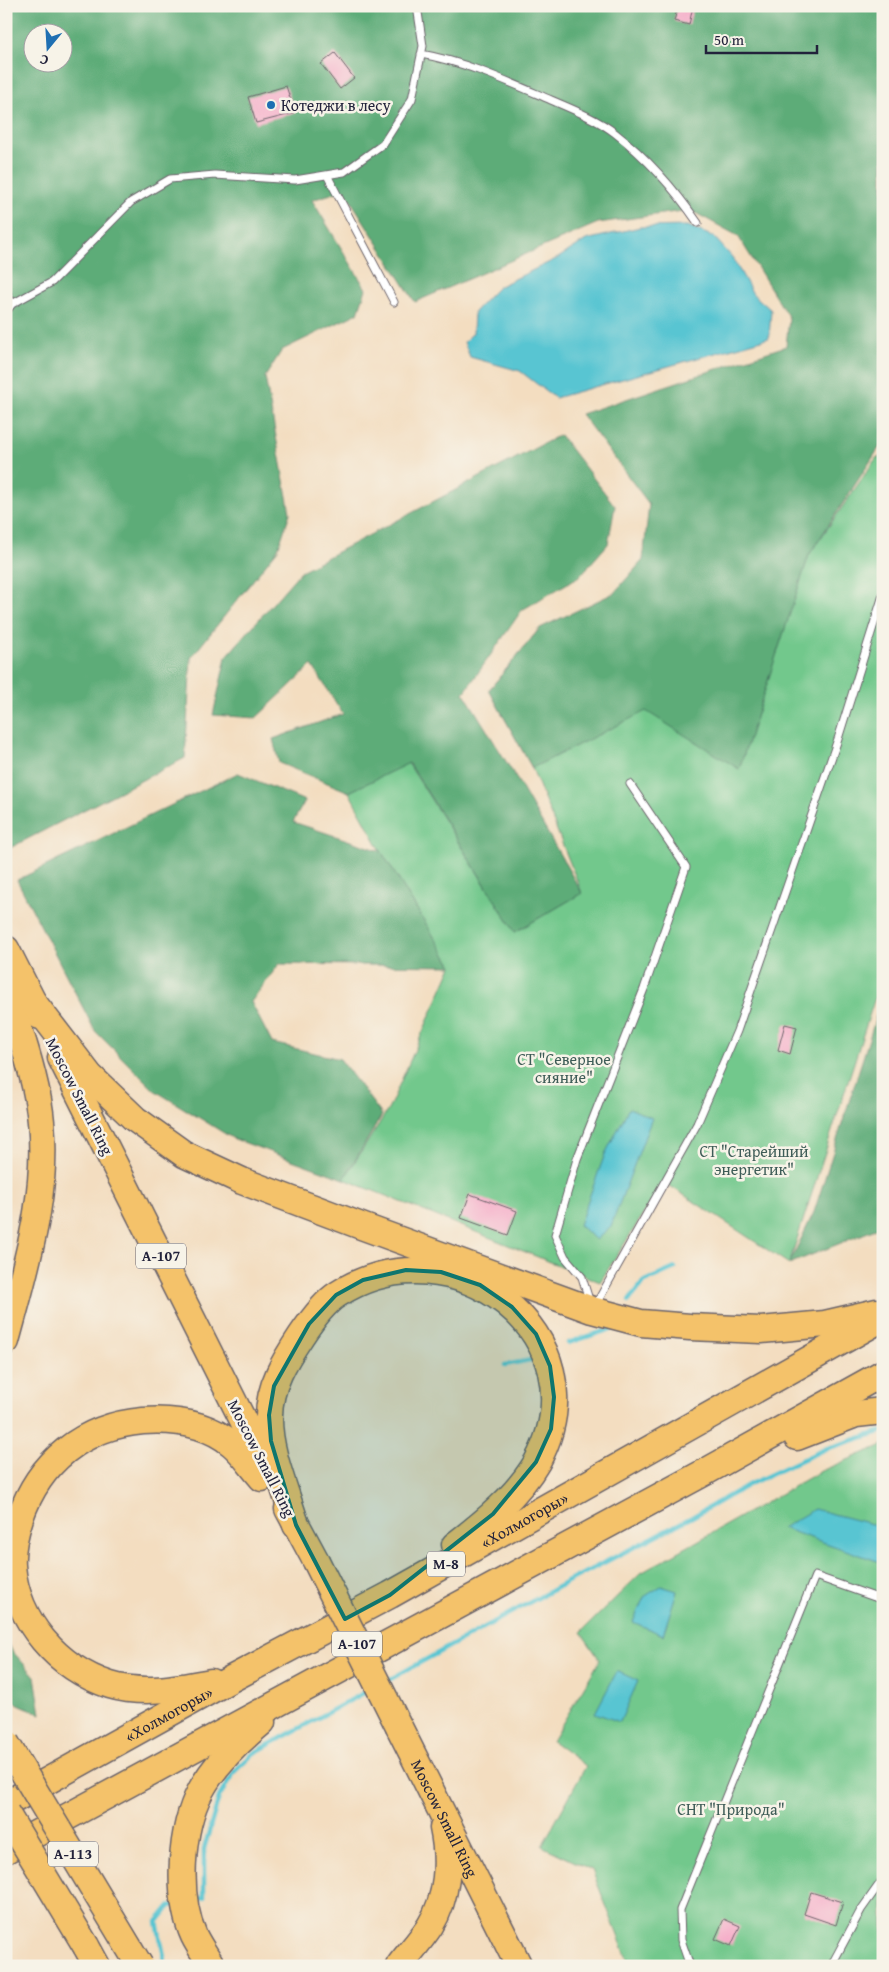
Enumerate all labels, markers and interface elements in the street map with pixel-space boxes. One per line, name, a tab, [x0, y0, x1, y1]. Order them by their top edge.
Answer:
north arrow	[22, 22, 72, 72]
scale bar	[706, 22, 818, 54]
text: 50 m	[714, 29, 745, 50]
text: С	[37, 50, 51, 71]
place label: Котеджи в лесу	[281, 93, 391, 117]
marker: Котеджи в лесу	[265, 99, 277, 111]
street label: Moscow Small Ring	[40, 1033, 120, 1159]
park label: СТ "Северное сияние"	[517, 1047, 611, 1089]
park label: СТ "Старейший энергетик"	[699, 1139, 809, 1181]
road number: А-107	[136, 1244, 186, 1268]
street label: Moscow Small Ring	[222, 1395, 302, 1521]
street label: «Холмогоры»	[476, 1485, 572, 1554]
road number: М-8	[427, 1552, 465, 1576]
road number: А-107	[332, 1632, 382, 1656]
street label: «Холмогоры»	[120, 1680, 217, 1748]
street label: Moscow Small Ring	[405, 1755, 484, 1881]
park label: СНТ "Природа"	[677, 1797, 785, 1821]
road number: А-113	[48, 1842, 98, 1866]

